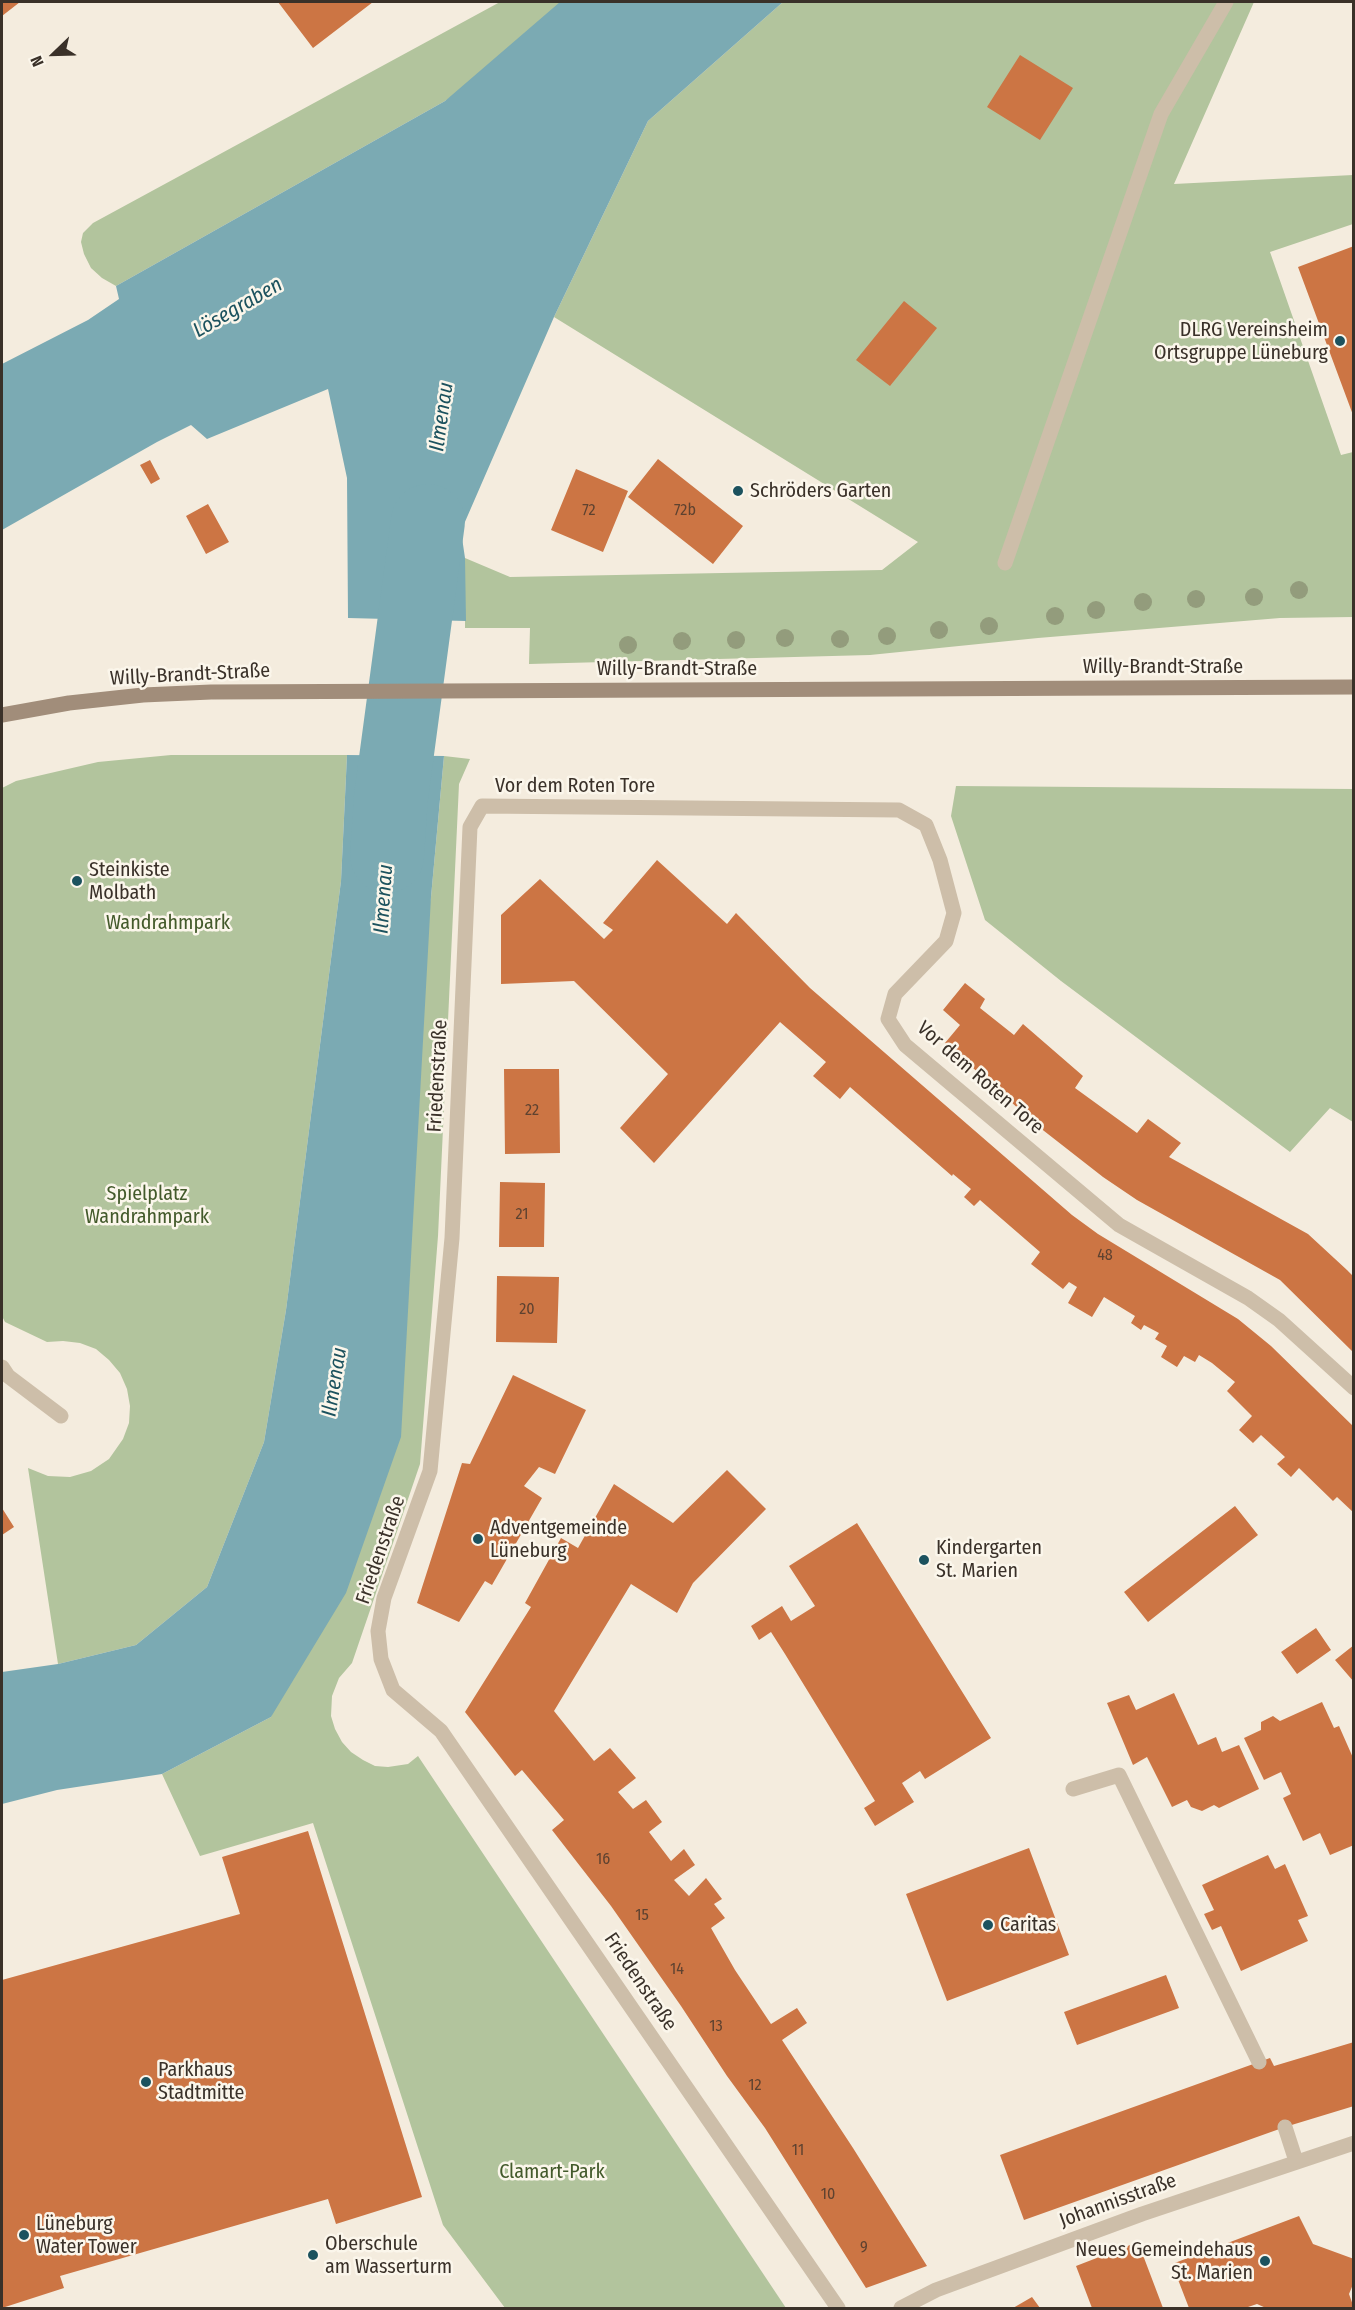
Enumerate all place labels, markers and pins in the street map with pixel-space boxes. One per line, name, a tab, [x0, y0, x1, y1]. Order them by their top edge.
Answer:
place label: DLRG Vereinsheim Ortsgruppe Lüneburg	[1154, 318, 1328, 365]
marker: DLRG Vereinsheim Ortsgruppe Lüneburg	[1333, 334, 1347, 348]
place label: Schröders Garten	[750, 479, 891, 503]
marker: Schröders Garten	[731, 484, 745, 498]
place label: Steinkiste Molbath	[89, 858, 170, 905]
marker: Steinkiste Molbath	[70, 874, 84, 888]
place label: Adventgemeinde Lüneburg	[490, 1516, 627, 1563]
marker: Adventgemeinde Lüneburg	[471, 1532, 485, 1546]
place label: Kindergarten St. Marien	[936, 1536, 1042, 1583]
marker: Kindergarten St. Marien	[917, 1553, 931, 1567]
place label: Caritas	[1000, 1913, 1056, 1937]
marker: Caritas	[981, 1918, 995, 1932]
place label: Parkhaus Stadtmitte	[158, 2058, 244, 2105]
marker: Parkhaus Stadtmitte	[139, 2075, 153, 2089]
place label: Lüneburg Water Tower	[36, 2212, 137, 2259]
marker: Lüneburg Water Tower	[17, 2228, 31, 2242]
place label: Oberschule am Wasserturm	[325, 2232, 452, 2279]
place label: Neues Gemeindehaus St. Marien	[1075, 2238, 1253, 2285]
marker: Oberschule am Wasserturm	[306, 2248, 320, 2262]
marker: Neues Gemeindehaus St. Marien	[1258, 2254, 1272, 2268]

